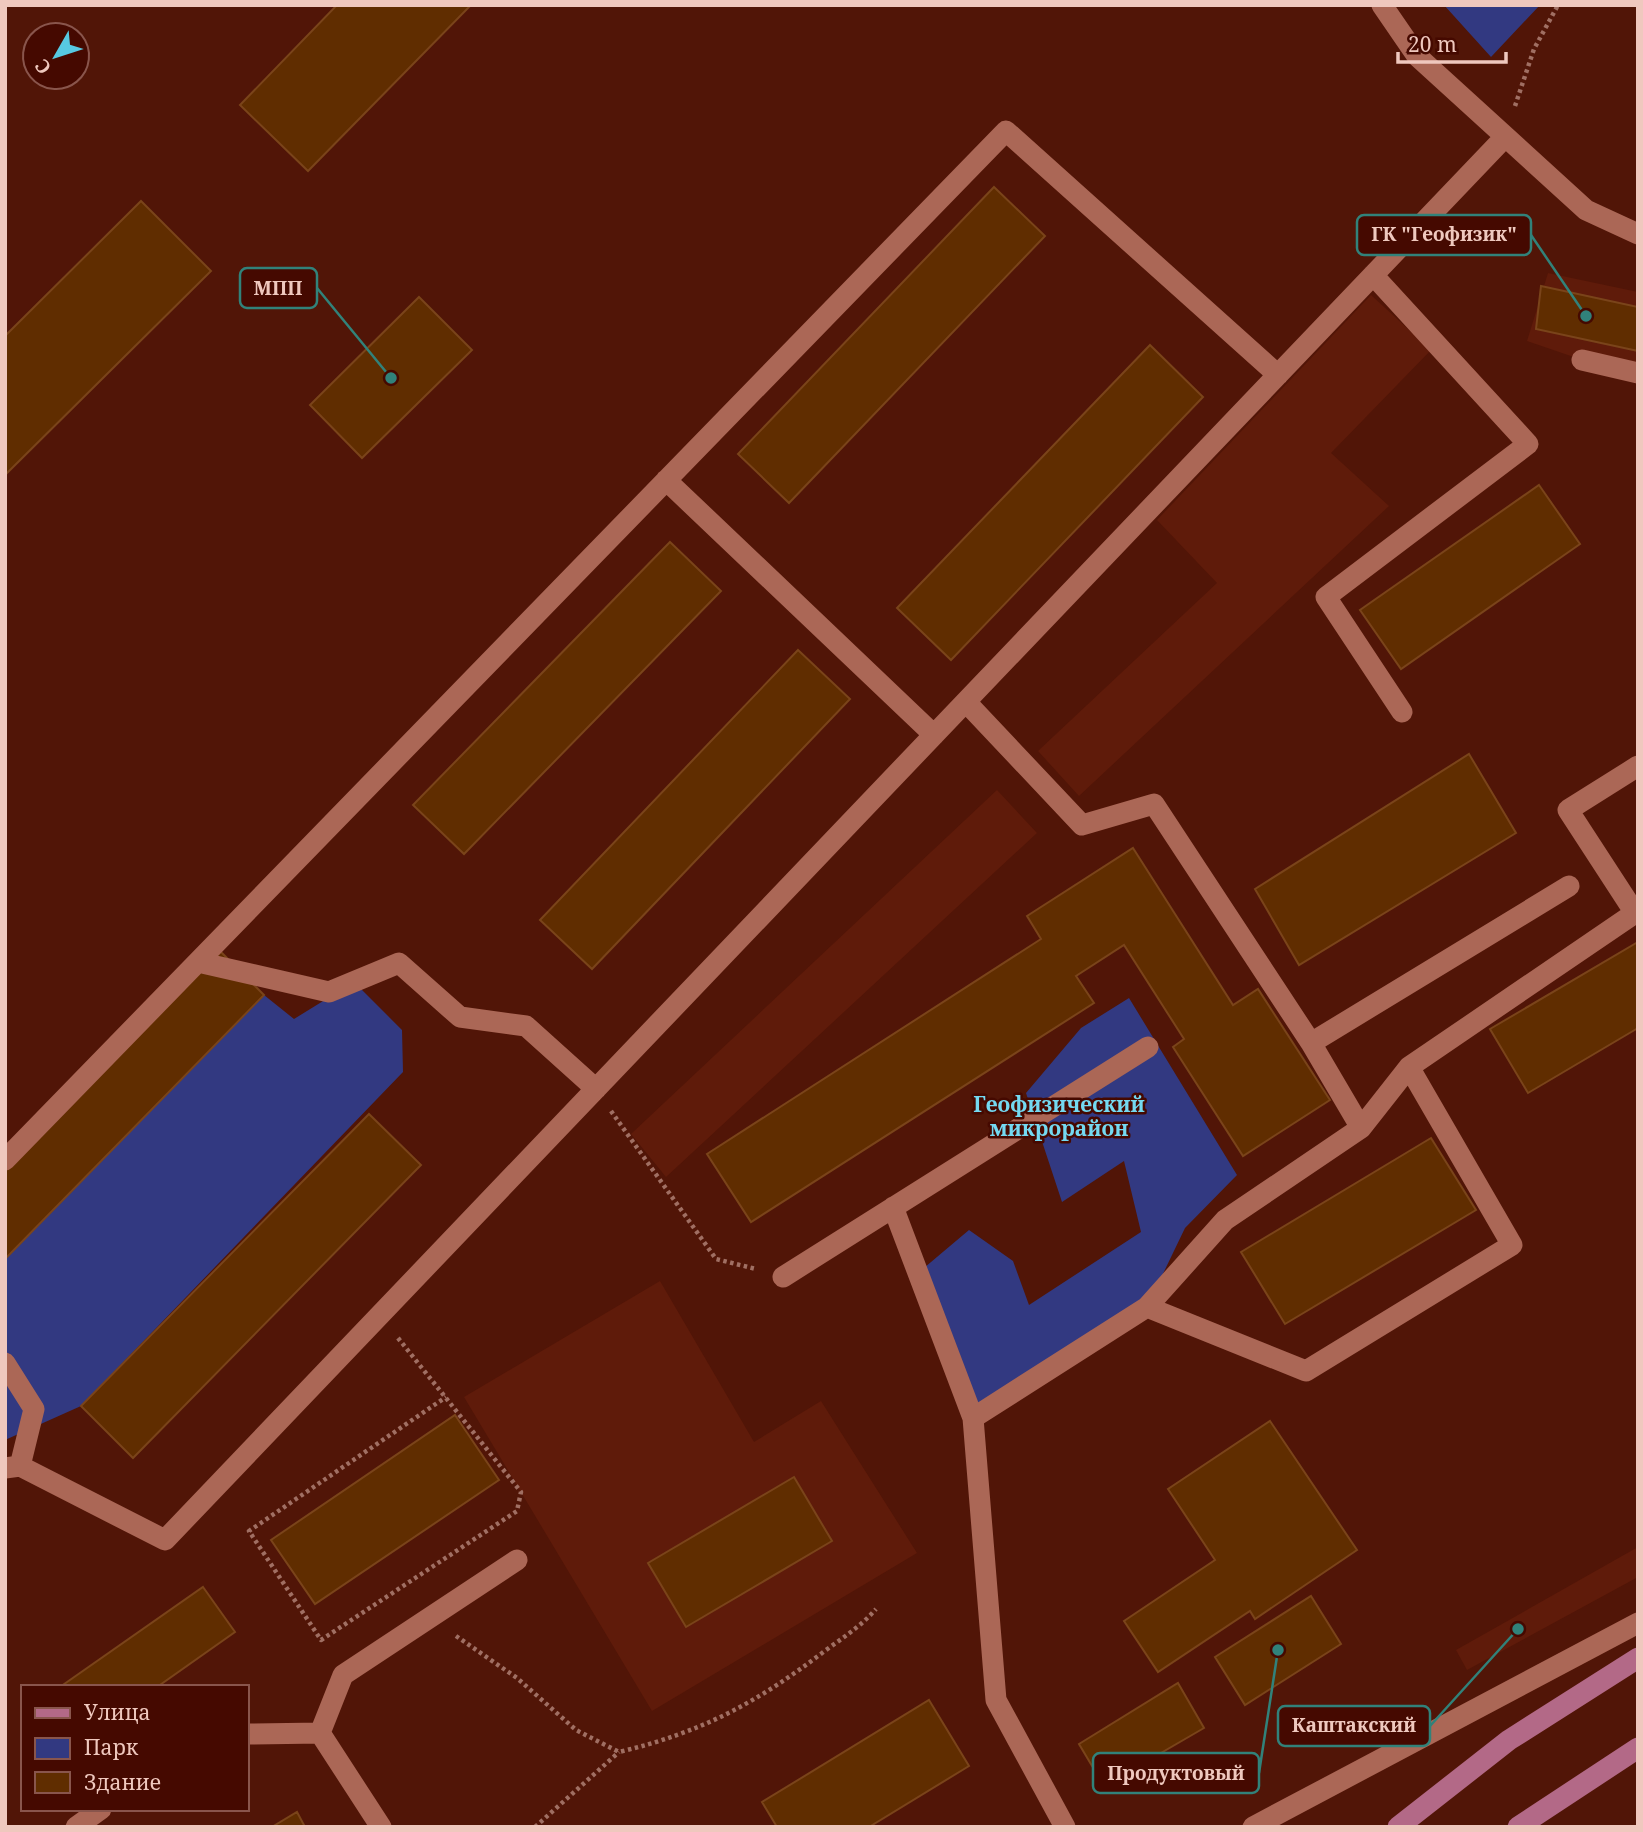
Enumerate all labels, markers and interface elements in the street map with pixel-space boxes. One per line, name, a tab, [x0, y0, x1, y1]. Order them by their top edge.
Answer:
north arrow	[21, 21, 91, 91]
scale bar	[1398, 21, 1506, 65]
text: 20 m	[1408, 30, 1457, 58]
text: С	[29, 54, 57, 80]
callout: ГК "Геофизик"	[1357, 215, 1531, 255]
text: ГК "Геофизик"	[1371, 221, 1517, 247]
callout: МПП	[240, 268, 317, 308]
text: МПП	[254, 275, 302, 301]
district label: Геофизический микрорайон	[973, 1090, 1145, 1142]
legend	[21, 1685, 248, 1811]
text: Улица	[84, 1698, 151, 1726]
callout: Каштакский	[1278, 1706, 1430, 1746]
text: Каштакский	[1292, 1712, 1416, 1738]
text: Парк	[84, 1733, 139, 1761]
callout: Продуктовый	[1093, 1753, 1259, 1793]
text: Продуктовый	[1107, 1760, 1245, 1786]
text: Здание	[84, 1768, 161, 1796]

